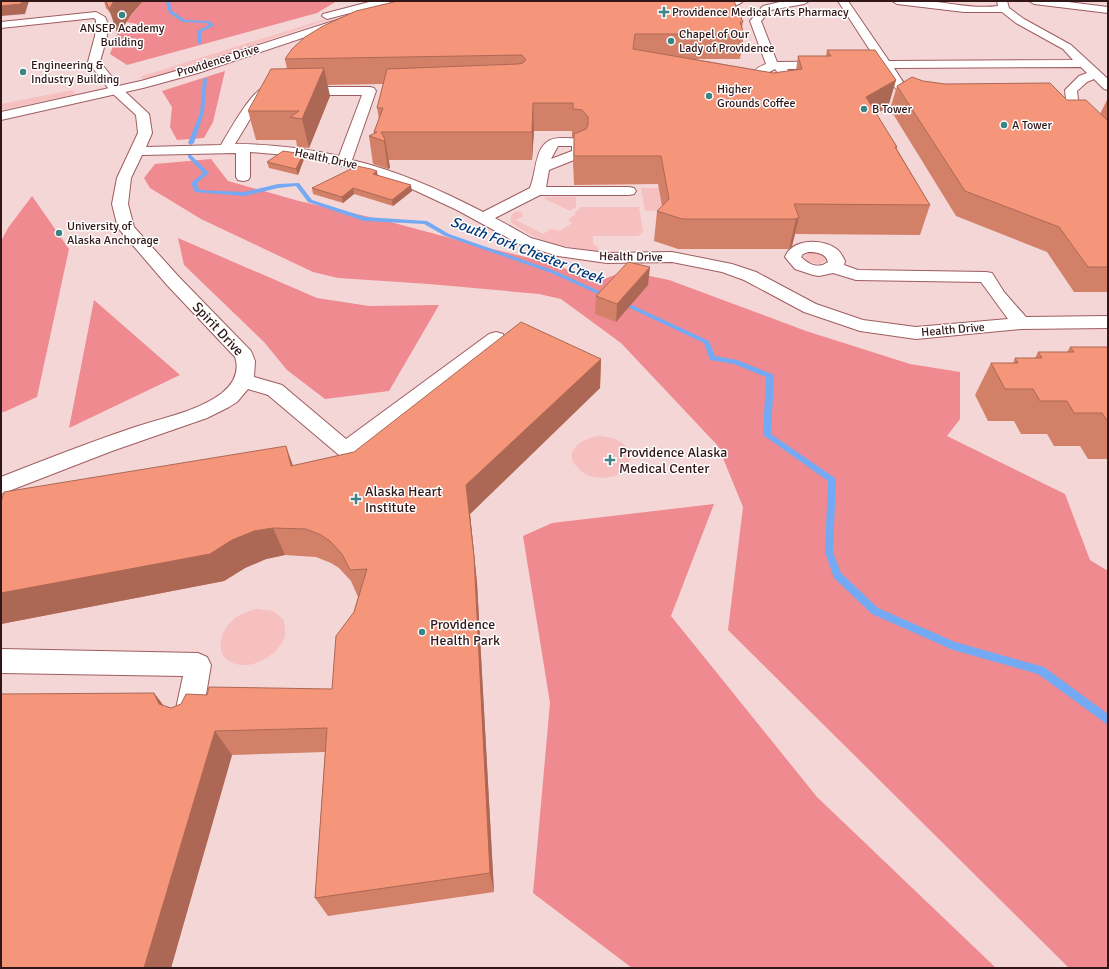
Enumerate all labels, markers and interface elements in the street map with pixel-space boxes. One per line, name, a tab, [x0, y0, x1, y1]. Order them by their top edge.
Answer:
place label: Providence Medical Arts Pharmacy	[672, 5, 849, 20]
marker: Providence Medical Arts Pharmacy	[659, 7, 669, 17]
marker: ANSEP Academy Building	[117, 10, 127, 20]
place label: ANSEP Academy Building	[80, 21, 165, 50]
place label: Chapel of Our Lady of Providence	[679, 27, 775, 56]
marker: Chapel of Our Lady of Providence	[666, 36, 676, 46]
street label: Providence Drive	[175, 41, 261, 81]
place label: Engineering & Industry Building	[31, 58, 119, 87]
marker: Engineering & Industry Building	[18, 67, 28, 77]
place label: Higher Grounds Coffee	[717, 82, 795, 111]
marker: Higher Grounds Coffee	[704, 91, 714, 101]
place label: B Tower	[872, 102, 912, 117]
marker: B Tower	[859, 104, 869, 114]
place label: A Tower	[1012, 118, 1053, 133]
marker: A Tower	[999, 120, 1009, 130]
street label: Health Drive	[293, 145, 359, 173]
water label: South Fork Chester Creek	[448, 213, 607, 288]
place label: University of Alaska Anchorage	[67, 219, 159, 248]
marker: University of Alaska Anchorage	[54, 228, 64, 238]
street label: Health Drive	[599, 249, 663, 265]
street label: Spirit Drive	[189, 299, 247, 359]
street label: Health Drive	[921, 320, 985, 340]
place label: Providence Alaska Medical Center	[619, 444, 727, 477]
marker: Providence Alaska Medical Center	[604, 454, 616, 466]
place label: Alaska Heart Institute	[365, 483, 442, 516]
marker: Alaska Heart Institute	[350, 493, 362, 505]
place label: Providence Health Park	[430, 616, 500, 649]
marker: Providence Health Park	[417, 627, 427, 637]

